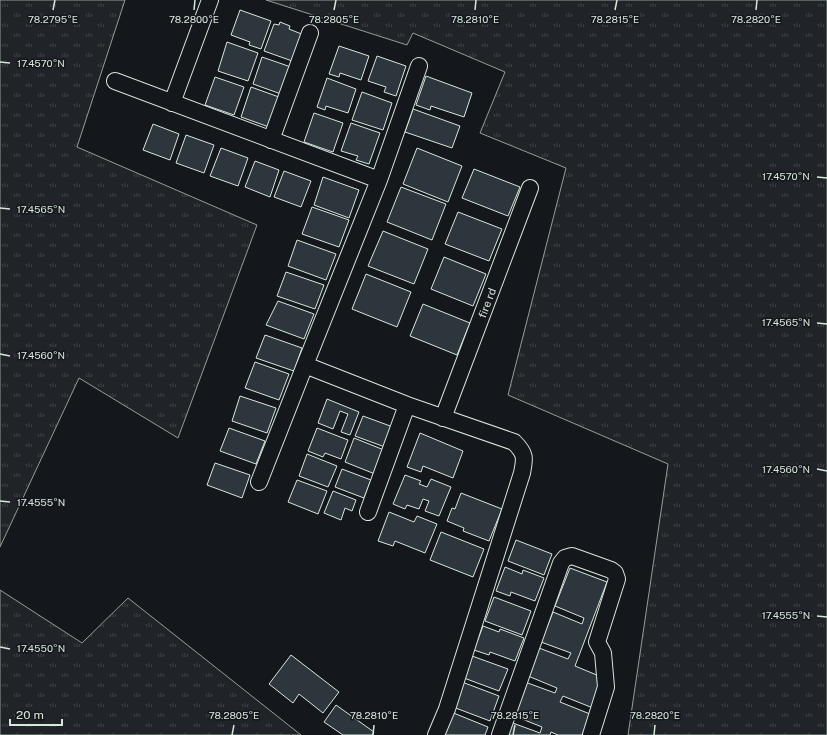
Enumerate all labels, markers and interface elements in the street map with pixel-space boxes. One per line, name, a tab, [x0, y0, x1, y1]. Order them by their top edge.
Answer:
text: 78.2795°E	[28, 13, 78, 25]
text: 78.2800°E	[169, 13, 219, 25]
text: 78.2805°E	[309, 13, 359, 25]
text: 78.2810°E	[451, 13, 499, 25]
text: 78.2815°E	[591, 13, 639, 25]
text: 78.2820°E	[731, 13, 781, 25]
text: 17.4570°N	[17, 57, 65, 69]
text: 17.4570°N	[762, 170, 810, 182]
text: 17.4565°N	[17, 203, 65, 215]
street label: fire rd	[476, 286, 498, 320]
text: 17.4565°N	[762, 316, 810, 328]
text: 17.4560°N	[17, 349, 65, 361]
text: 17.4560°N	[762, 463, 810, 475]
text: 17.4555°N	[17, 496, 65, 508]
text: 17.4555°N	[762, 609, 810, 621]
text: 17.4550°N	[17, 642, 65, 654]
scale bar	[10, 701, 62, 727]
text: 20 m	[16, 708, 44, 722]
text: 78.2805°E	[209, 709, 259, 721]
text: 78.2810°E	[350, 709, 398, 721]
text: 78.2815°E	[491, 709, 539, 721]
text: 78.2820°E	[630, 709, 680, 721]

